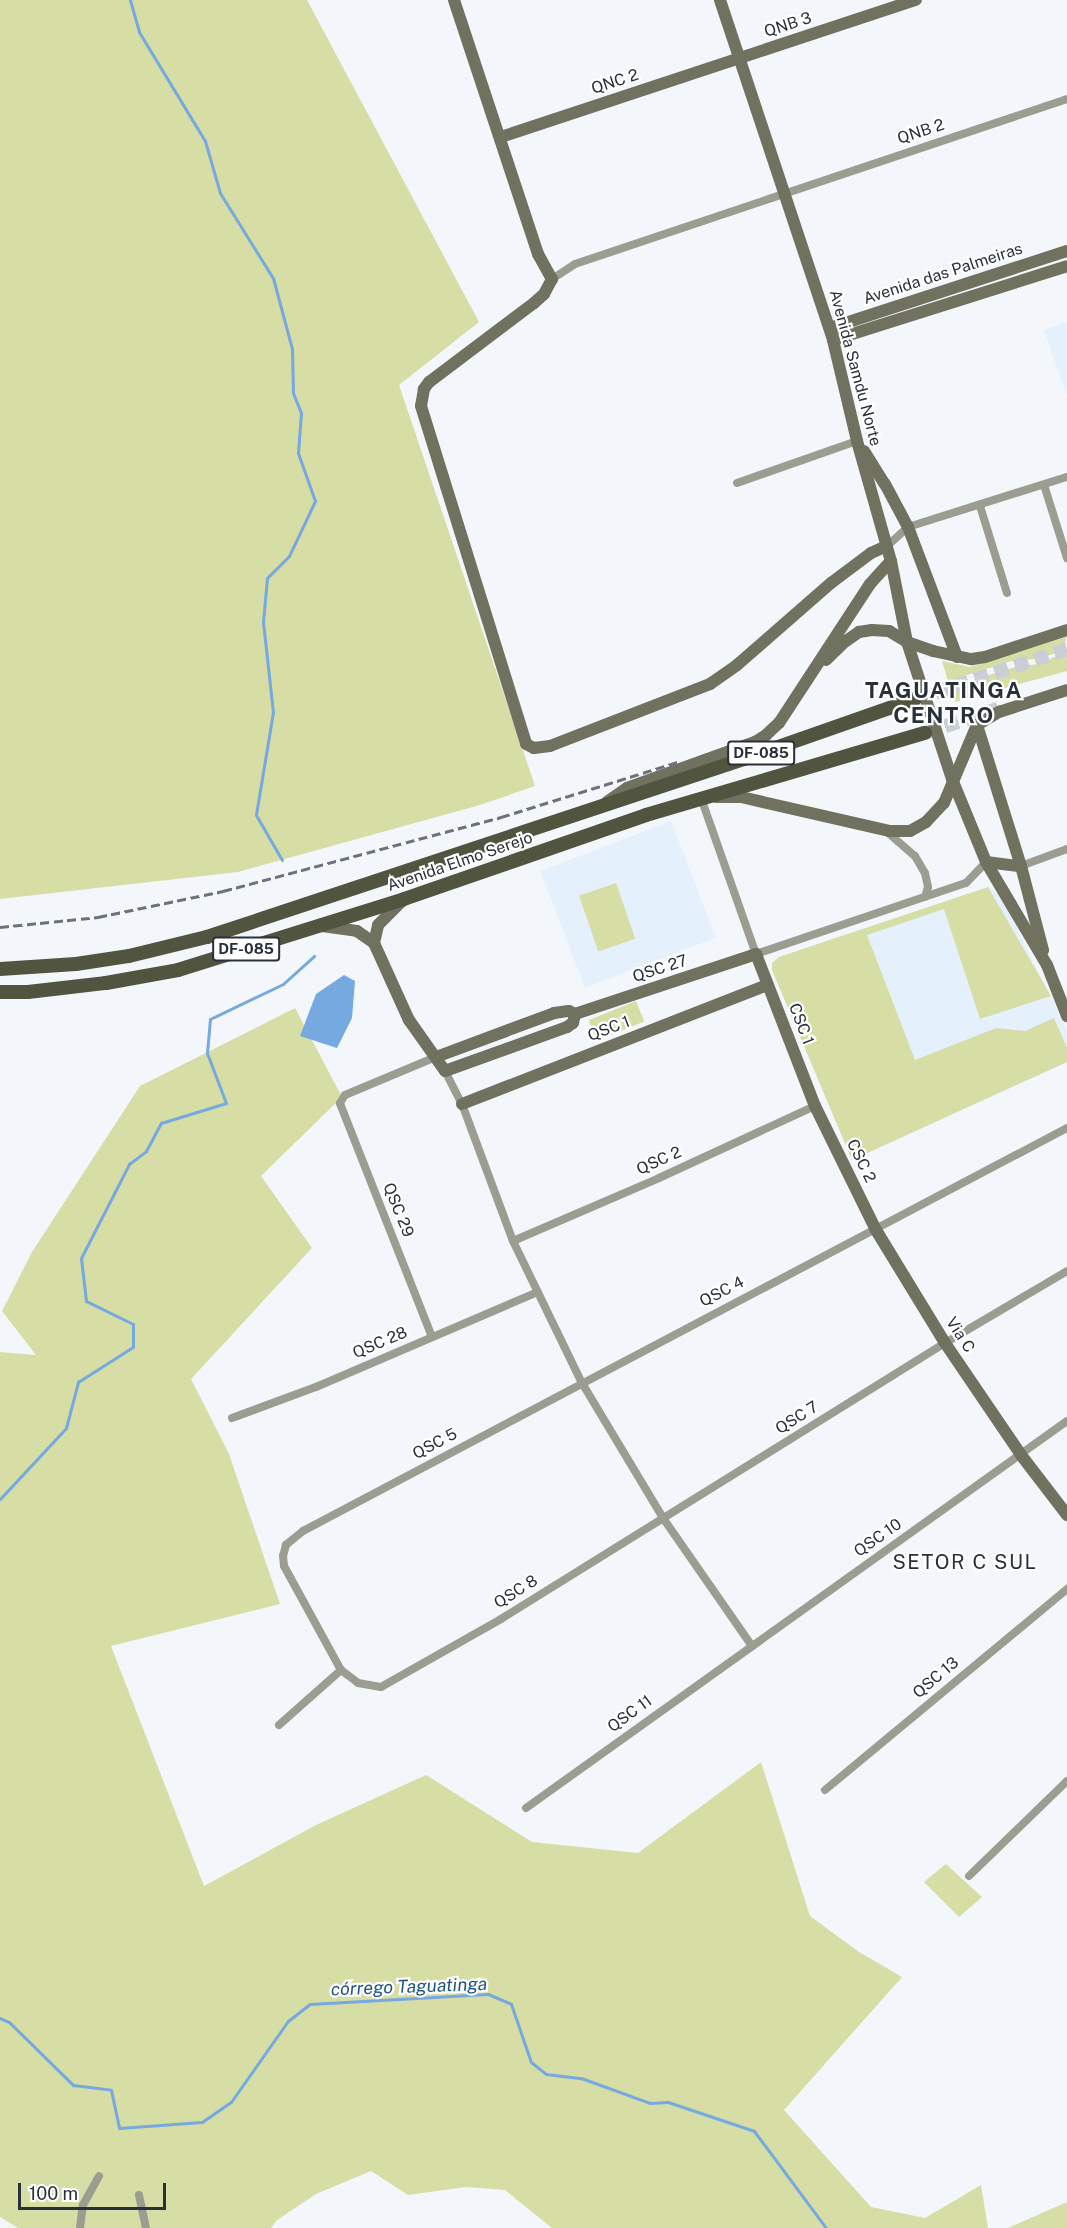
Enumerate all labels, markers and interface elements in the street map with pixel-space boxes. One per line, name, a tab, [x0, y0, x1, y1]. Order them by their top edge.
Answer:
street label: QNB 3	[762, 8, 814, 42]
street label: QNC 2	[589, 65, 641, 99]
street label: QNB 2	[895, 115, 947, 149]
street label: Avenida das Palmeiras	[861, 239, 1025, 309]
street label: Avenida Samdu Norte	[825, 288, 885, 448]
district label: TAGUATINGA CENTRO	[865, 677, 1023, 728]
road number: DF-085	[726, 741, 795, 765]
street label: Avenida Elmo Serejo	[385, 828, 535, 896]
road number: DF-085	[212, 937, 280, 961]
street label: QSC 27	[630, 951, 690, 987]
street label: CSC 1	[784, 1001, 818, 1047]
street label: QSC 1	[585, 1012, 633, 1046]
street label: CSC 2	[842, 1136, 880, 1186]
street label: QSC 2	[634, 1143, 684, 1179]
street label: QSC 29	[378, 1180, 418, 1240]
street label: QSC 4	[697, 1273, 747, 1311]
street label: Via C	[941, 1314, 979, 1356]
street label: QSC 28	[350, 1323, 410, 1363]
street label: QSC 7	[772, 1397, 822, 1439]
street label: QSC 5	[409, 1424, 461, 1464]
street label: QSC 10	[851, 1515, 905, 1561]
district label: SETOR C SUL	[893, 1550, 1037, 1574]
street label: QSC 8	[491, 1571, 541, 1613]
street label: QSC 13	[909, 1653, 963, 1703]
street label: QSC 11	[604, 1691, 656, 1737]
water label: córrego Taguatinga	[330, 1973, 488, 2001]
scale bar	[21, 2171, 170, 2209]
text: 100 m	[29, 2183, 78, 2204]

